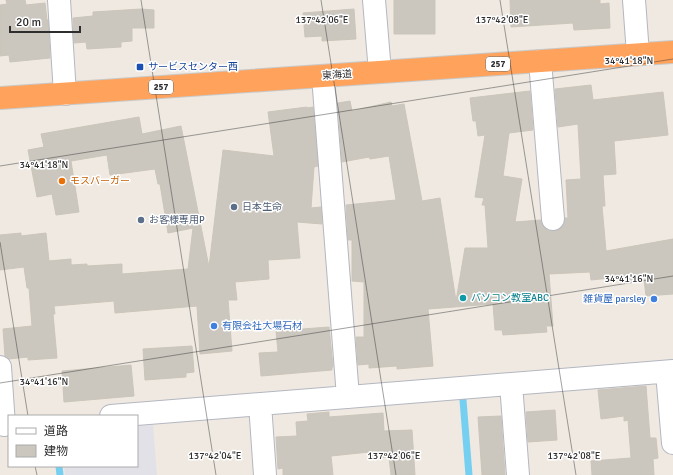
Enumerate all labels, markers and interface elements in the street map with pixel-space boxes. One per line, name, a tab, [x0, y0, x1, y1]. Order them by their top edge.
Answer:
scale bar	[10, 8, 80, 34]
text: 137°42'06"E	[295, 14, 349, 26]
text: 137°42'08"E	[475, 14, 529, 26]
text: 20 m	[16, 15, 41, 30]
text: 34°41'18"N	[605, 55, 653, 67]
road number: 257	[486, 57, 510, 71]
place label: サービスセンター西	[148, 61, 238, 73]
marker: サービスセンター西	[135, 62, 145, 72]
street label: 東海道	[322, 68, 352, 82]
road number: 257	[149, 80, 173, 94]
text: 34°41'18"N	[20, 159, 68, 171]
place label: モスバーガー	[70, 175, 130, 187]
marker: モスバーガー	[57, 176, 67, 186]
place label: 日本生命	[242, 201, 282, 213]
marker: 日本生命	[229, 202, 239, 212]
place label: お客様専用P	[149, 214, 205, 226]
marker: お客様専用P	[136, 215, 146, 225]
text: 34°41'16"N	[605, 273, 653, 285]
place label: パソコン教室ABC	[471, 292, 549, 304]
marker: パソコン教室ABC	[458, 293, 468, 303]
place label: 雑貨屋 parsley	[583, 293, 646, 305]
marker: 雑貨屋 parsley	[649, 294, 659, 304]
place label: 有限会社大場石材	[222, 320, 302, 332]
marker: 有限会社大場石材	[209, 321, 219, 331]
text: 34°41'16"N	[20, 376, 68, 388]
legend	[8, 415, 138, 467]
text: 道路	[44, 424, 68, 439]
text: 建物	[44, 444, 68, 459]
text: 137°42'04"E	[188, 450, 242, 462]
text: 137°42'06"E	[367, 450, 421, 462]
text: 137°42'08"E	[547, 450, 601, 462]

